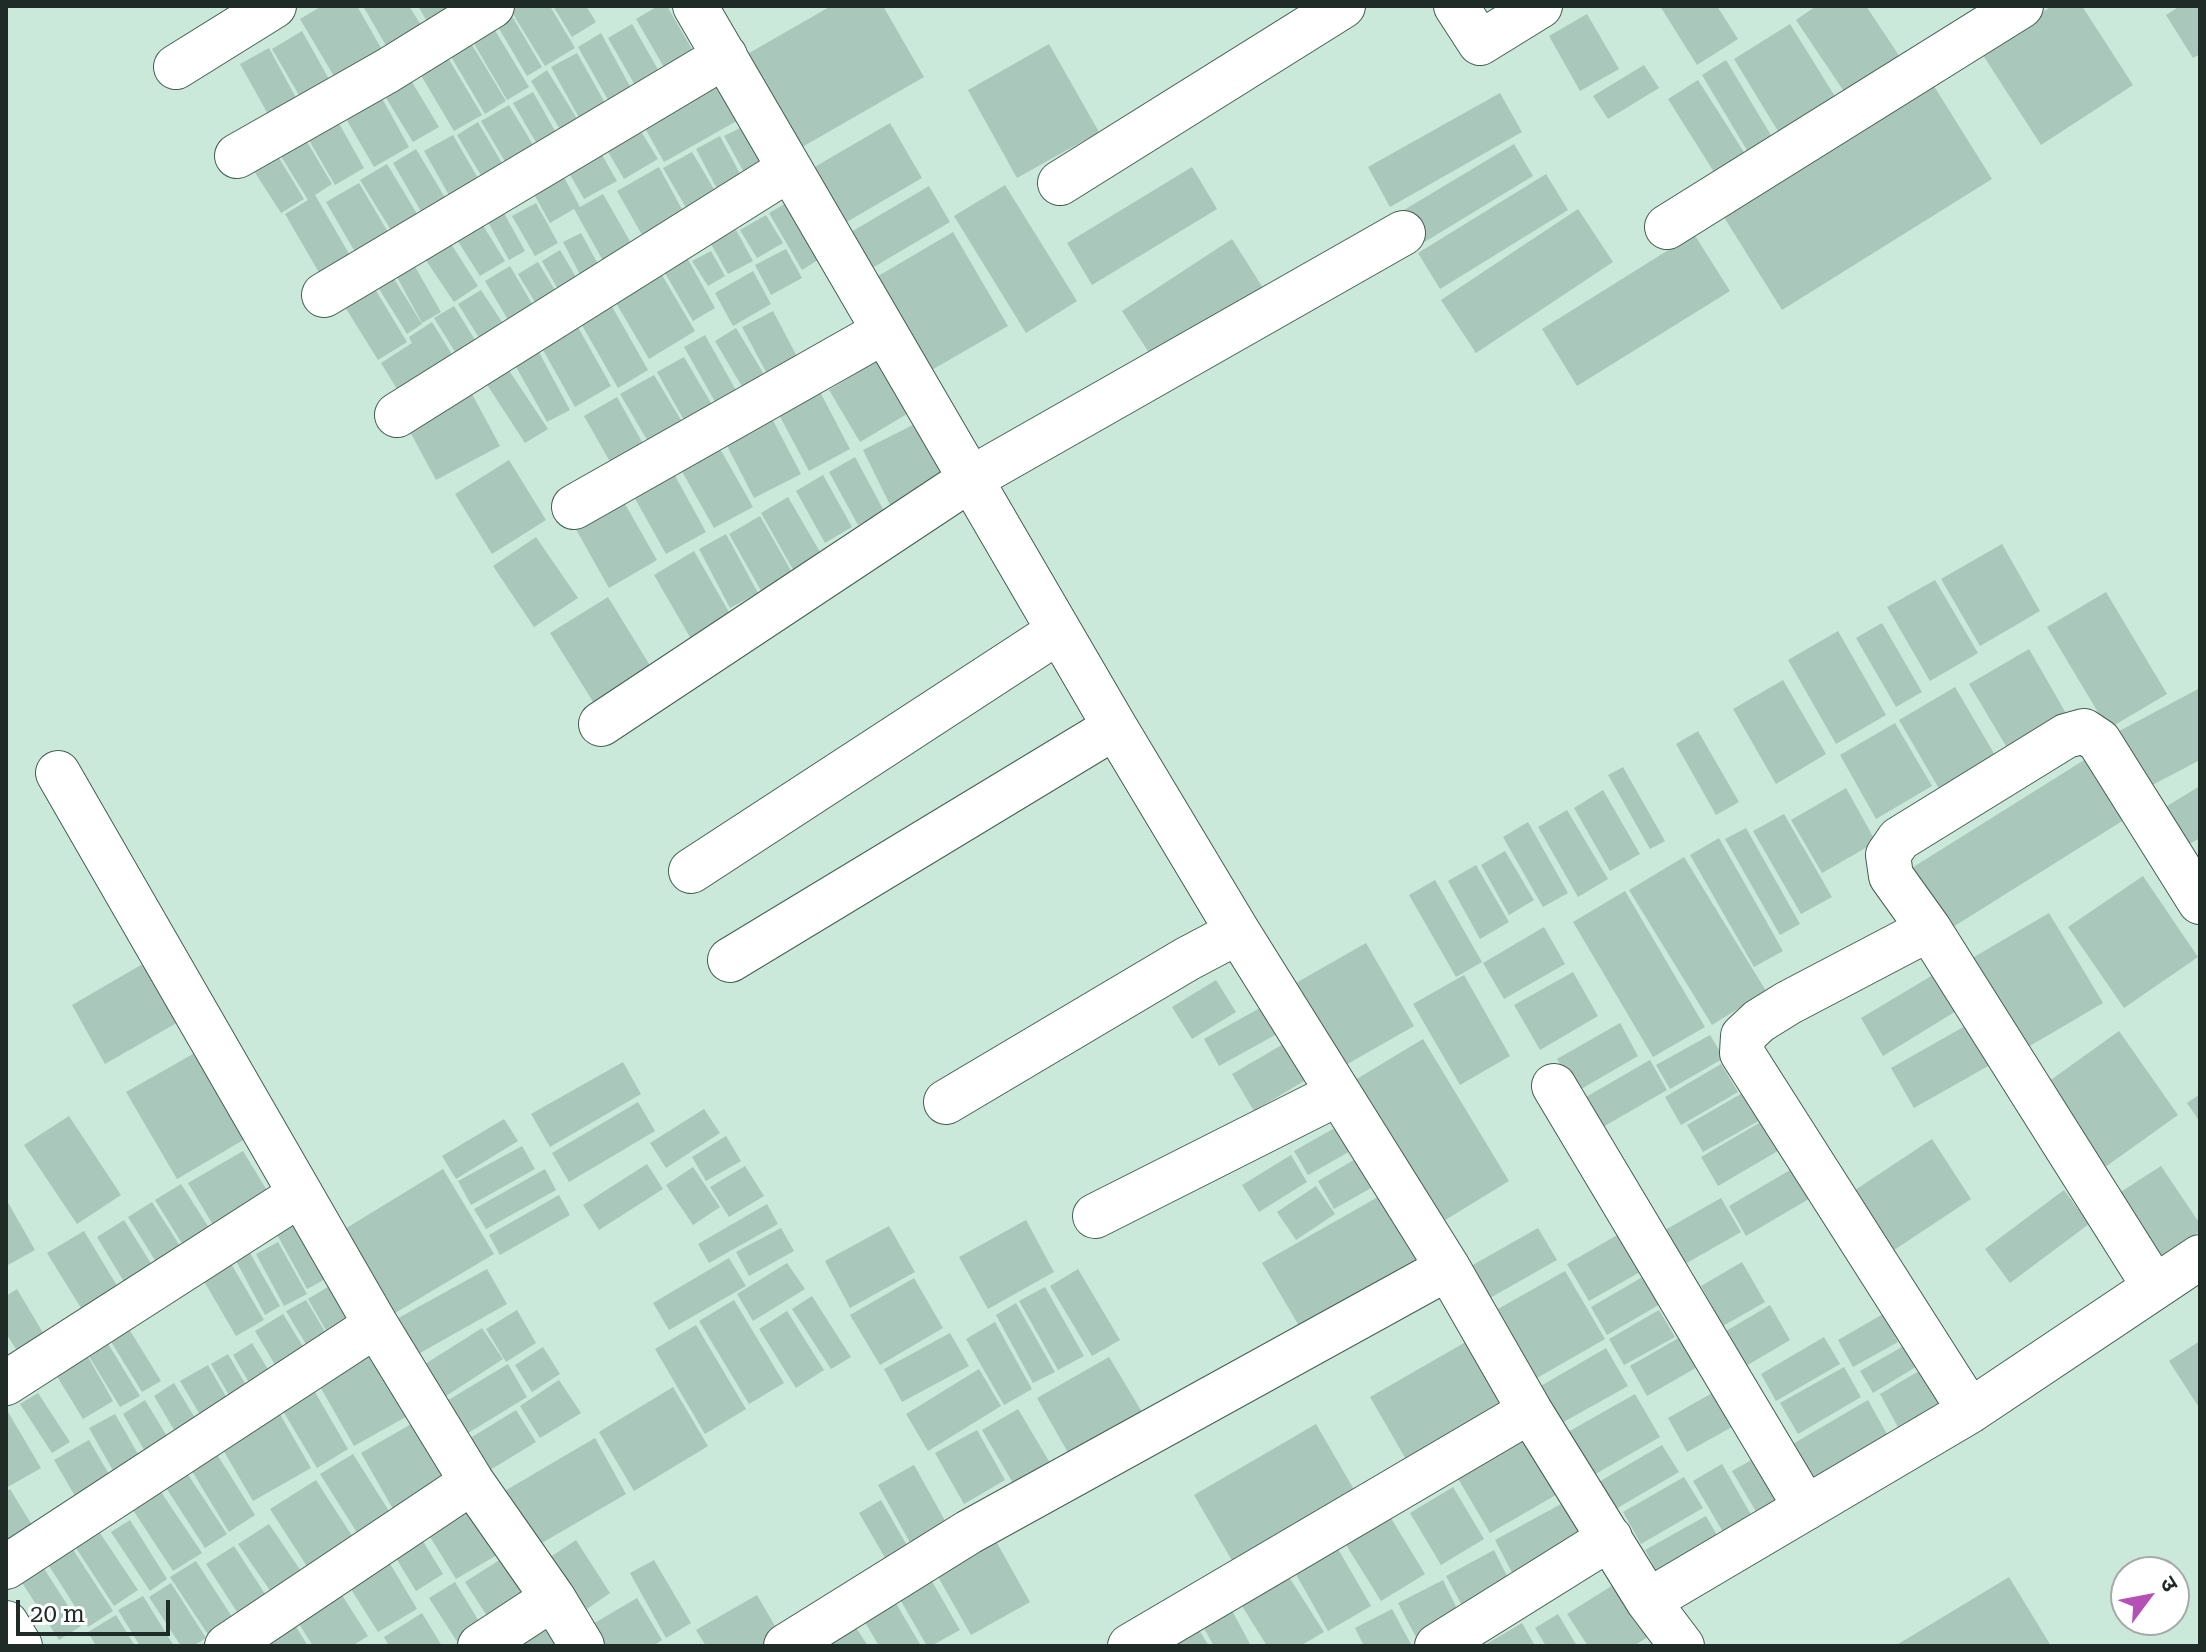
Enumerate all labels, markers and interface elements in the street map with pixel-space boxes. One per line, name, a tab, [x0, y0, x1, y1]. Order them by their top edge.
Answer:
north arrow	[2110, 1556, 2190, 1636]
text: उ	[2155, 1572, 2183, 1596]
scale bar	[20, 1584, 174, 1634]
text: 20 m	[30, 1600, 85, 1628]

